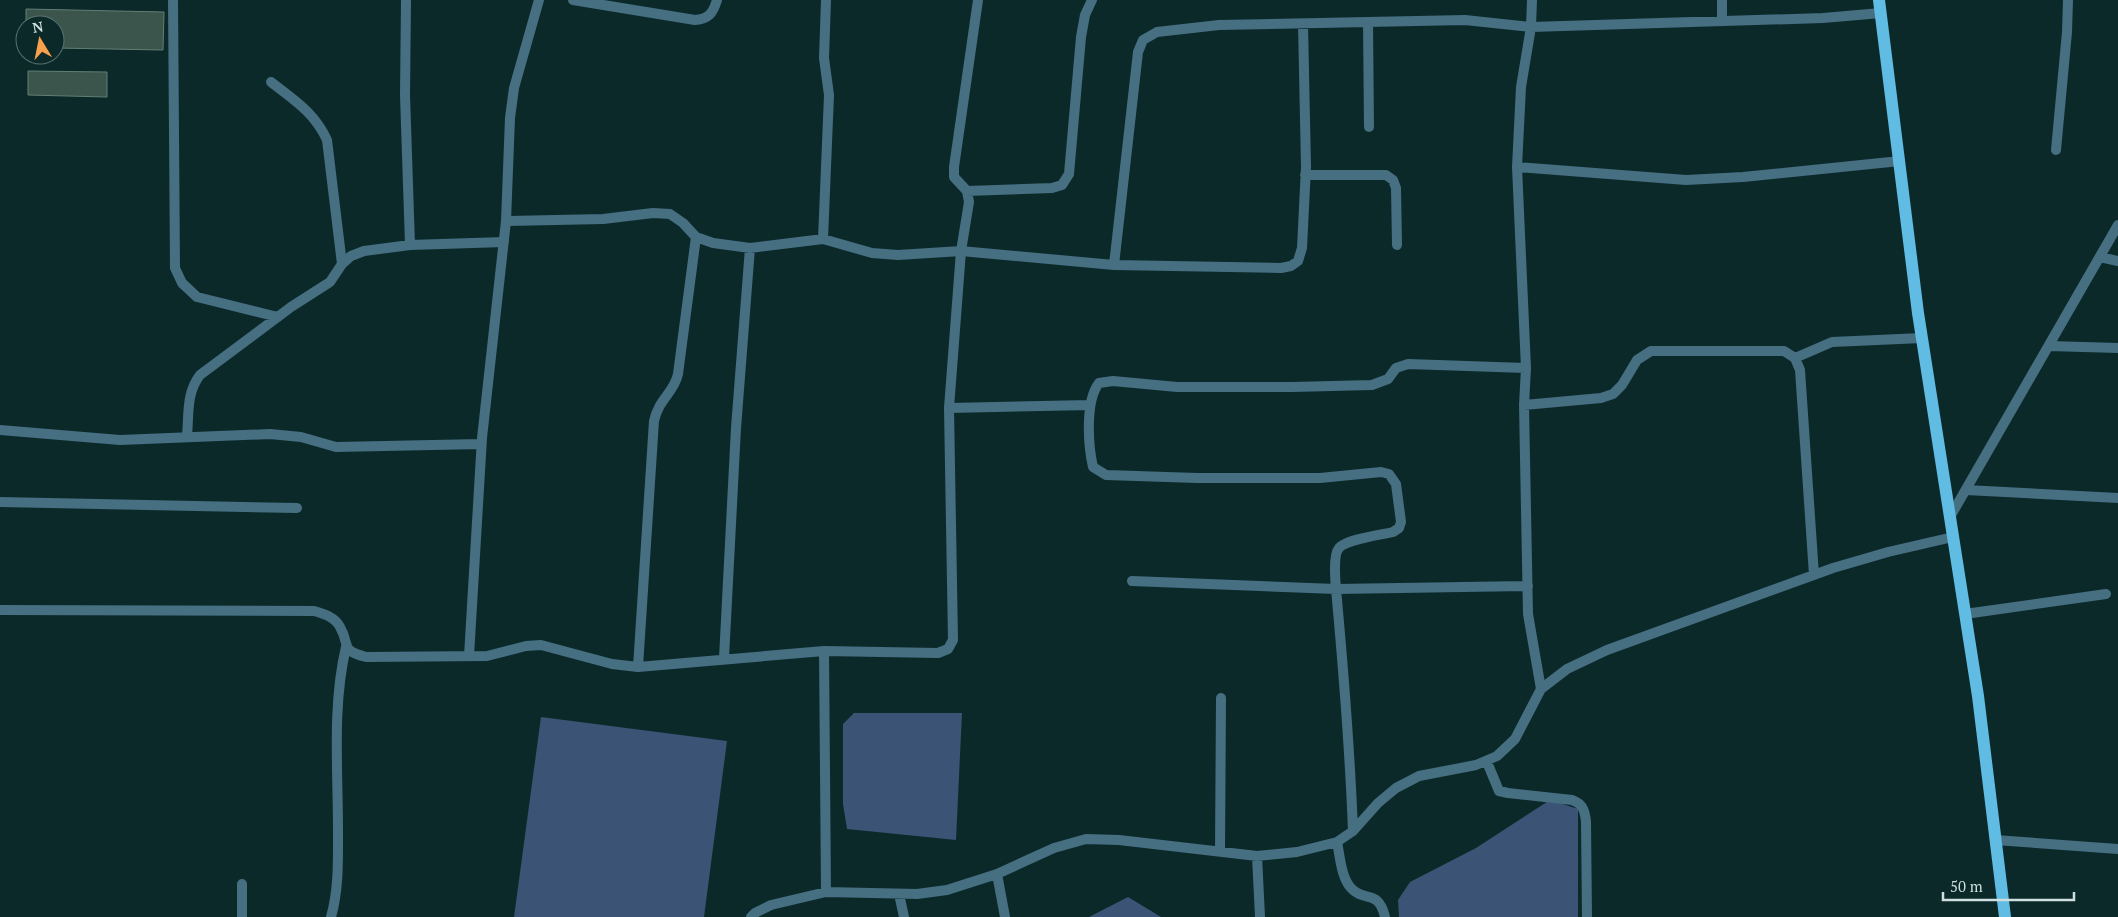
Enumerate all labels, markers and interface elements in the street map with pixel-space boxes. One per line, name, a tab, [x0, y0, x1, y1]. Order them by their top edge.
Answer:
north arrow	[15, 15, 65, 65]
text: N	[31, 16, 45, 37]
scale bar	[1943, 870, 2074, 902]
text: 50 m	[1950, 876, 1983, 896]

